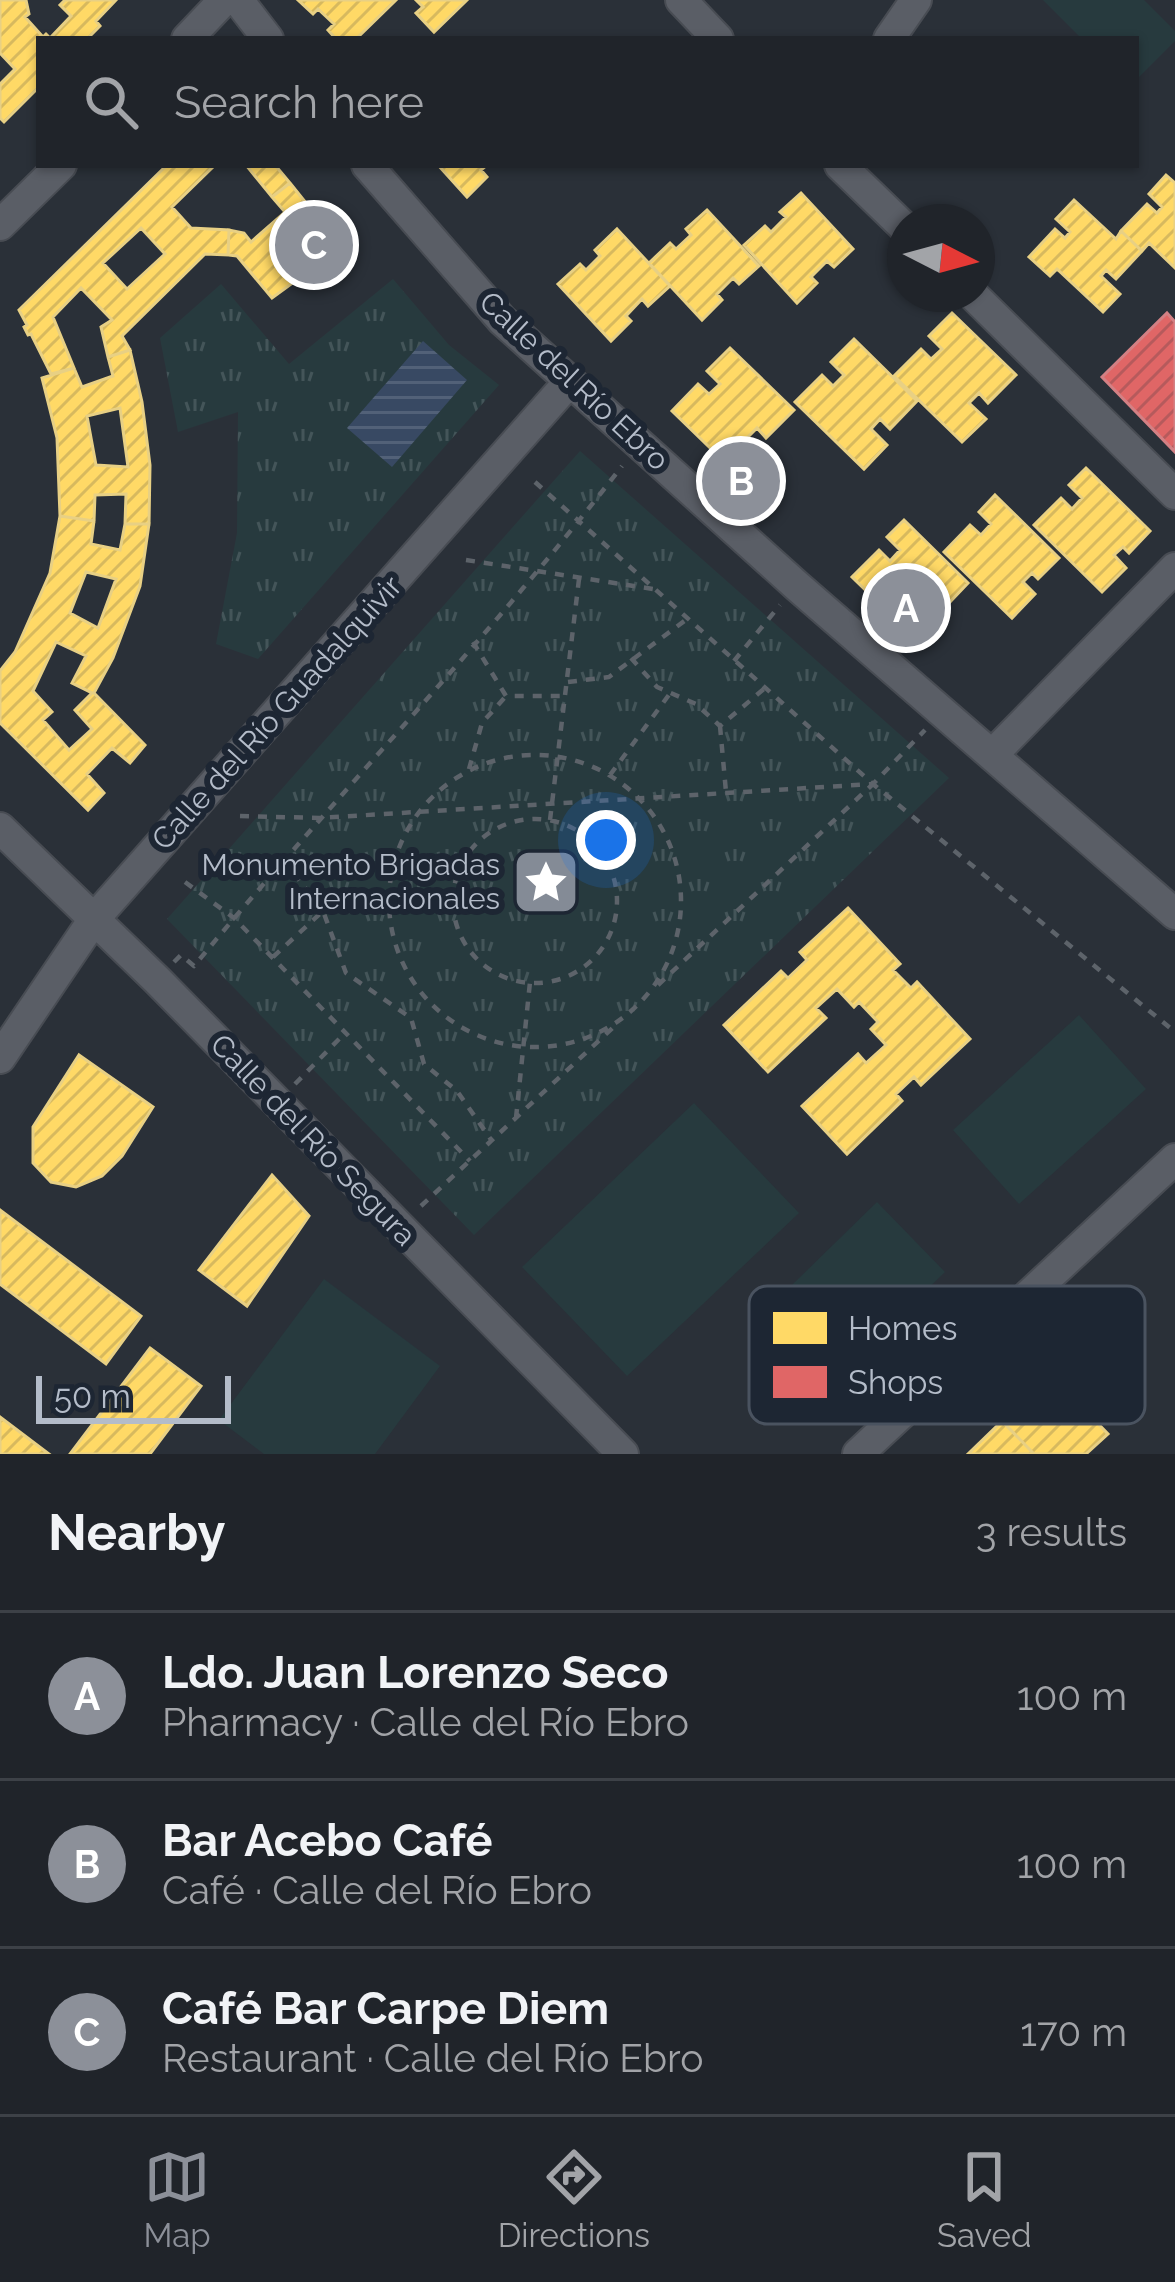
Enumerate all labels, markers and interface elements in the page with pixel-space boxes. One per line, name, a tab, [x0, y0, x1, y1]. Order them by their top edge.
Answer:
search box	[36, 36, 1139, 168]
icon: search	[78, 69, 144, 135]
text: Search here	[174, 76, 424, 129]
pin: C	[275, 200, 353, 290]
north arrow	[887, 204, 995, 312]
street label: Calle del Río Ebro	[473, 284, 676, 477]
pin: B	[702, 436, 780, 526]
pin: A	[867, 563, 945, 653]
street label: Calle del Río Guadalquivir	[145, 568, 409, 857]
your location	[576, 810, 636, 870]
place label: Monumento Brigadas Internacionales	[202, 847, 500, 916]
place icon: Monumento Brigadas Internacionales	[511, 847, 581, 917]
street label: Calle del Río Segura	[203, 1027, 423, 1253]
legend	[749, 1286, 1145, 1424]
text: Homes	[848, 1309, 957, 1348]
text: Shops	[848, 1363, 943, 1402]
scale bar	[36, 1370, 231, 1423]
text: 50 m	[54, 1377, 131, 1416]
text: Nearby	[48, 1502, 225, 1562]
text: 3 results	[976, 1509, 1127, 1555]
text: Ldo. Juan Lorenzo Seco	[162, 1646, 668, 1699]
text: A	[74, 1673, 100, 1719]
text: 100 m	[1017, 1673, 1127, 1719]
text: Pharmacy · Calle del Río Ebro	[162, 1699, 689, 1745]
text: Bar Acebo Café	[162, 1814, 492, 1867]
text: B	[74, 1841, 100, 1887]
text: 100 m	[1017, 1841, 1127, 1887]
text: Café · Calle del Río Ebro	[162, 1867, 592, 1913]
text: Café Bar Carpe Diem	[162, 1982, 609, 2035]
text: C	[74, 2009, 100, 2055]
text: 170 m	[1020, 2009, 1127, 2055]
text: Restaurant · Calle del Río Ebro	[162, 2035, 703, 2081]
tab: Map	[144, 2144, 211, 2255]
tab: Directions	[498, 2144, 650, 2255]
tab: Saved	[937, 2144, 1031, 2255]

